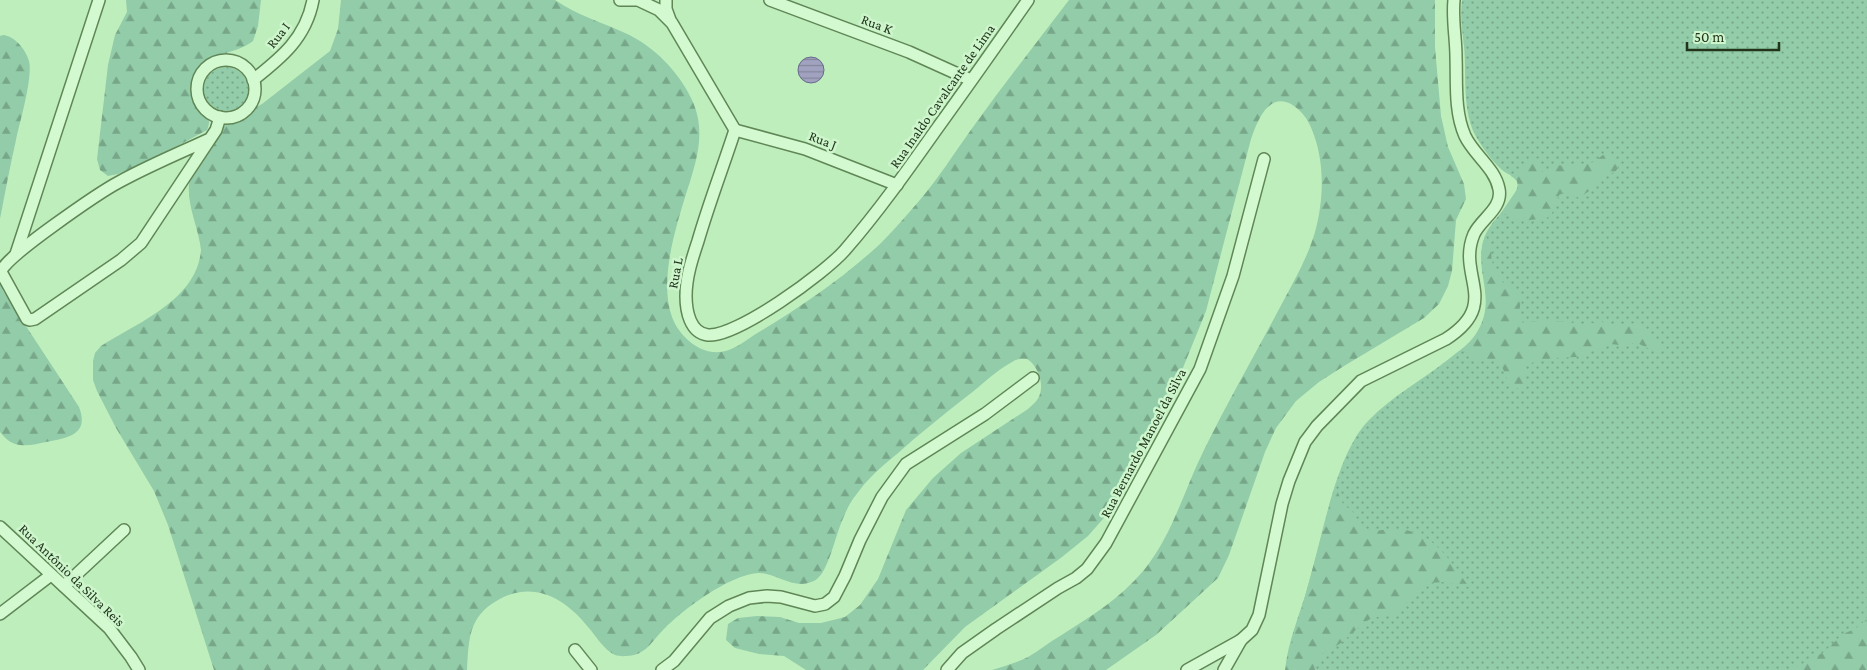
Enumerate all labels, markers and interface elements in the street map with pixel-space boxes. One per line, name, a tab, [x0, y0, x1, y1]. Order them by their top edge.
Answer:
street label: Rua K	[859, 11, 896, 38]
street label: Rua I	[263, 19, 293, 51]
scale bar	[1687, 20, 1780, 52]
street label: Rua Inaldo Cavalcante de Lima	[886, 21, 998, 171]
text: 50 m	[1694, 29, 1724, 45]
street label: Rua J	[807, 127, 839, 153]
street label: Rua L	[664, 256, 686, 290]
street label: Rua Bernardo Manoel da Silva	[1097, 365, 1189, 520]
street label: Rua Antônio da Silva Reis	[16, 520, 128, 630]

